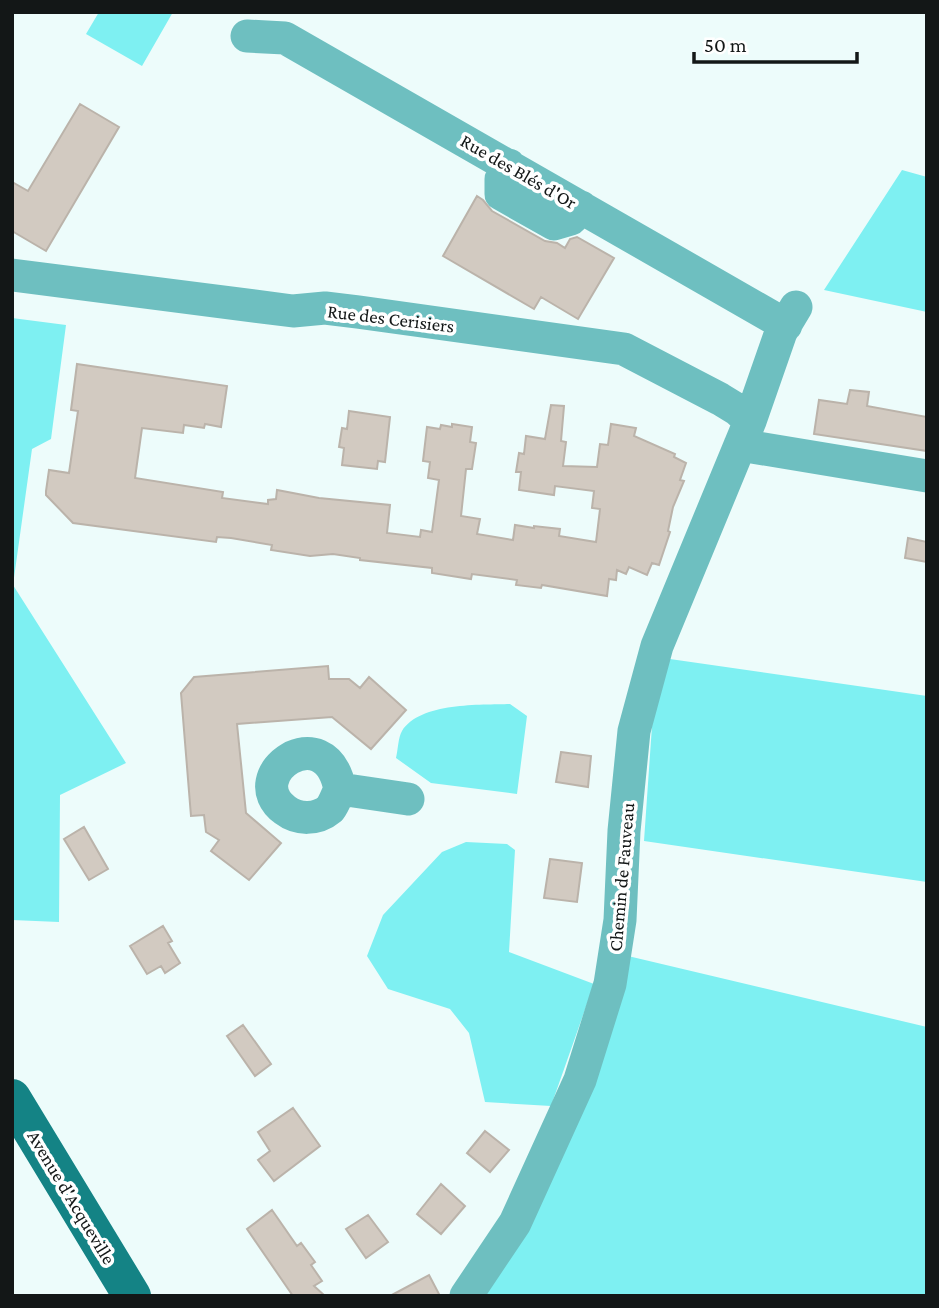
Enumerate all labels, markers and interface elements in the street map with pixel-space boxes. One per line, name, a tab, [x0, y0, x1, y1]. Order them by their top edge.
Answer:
scale bar	[694, 21, 857, 65]
text: 50 m	[704, 33, 747, 57]
street label: Rue des Blés d'Or	[457, 130, 581, 213]
street label: Rue des Cerisiers	[326, 300, 456, 337]
street label: Chemin de Fauveau	[605, 802, 638, 952]
street label: Avenue d'Acqueville	[23, 1126, 120, 1268]

